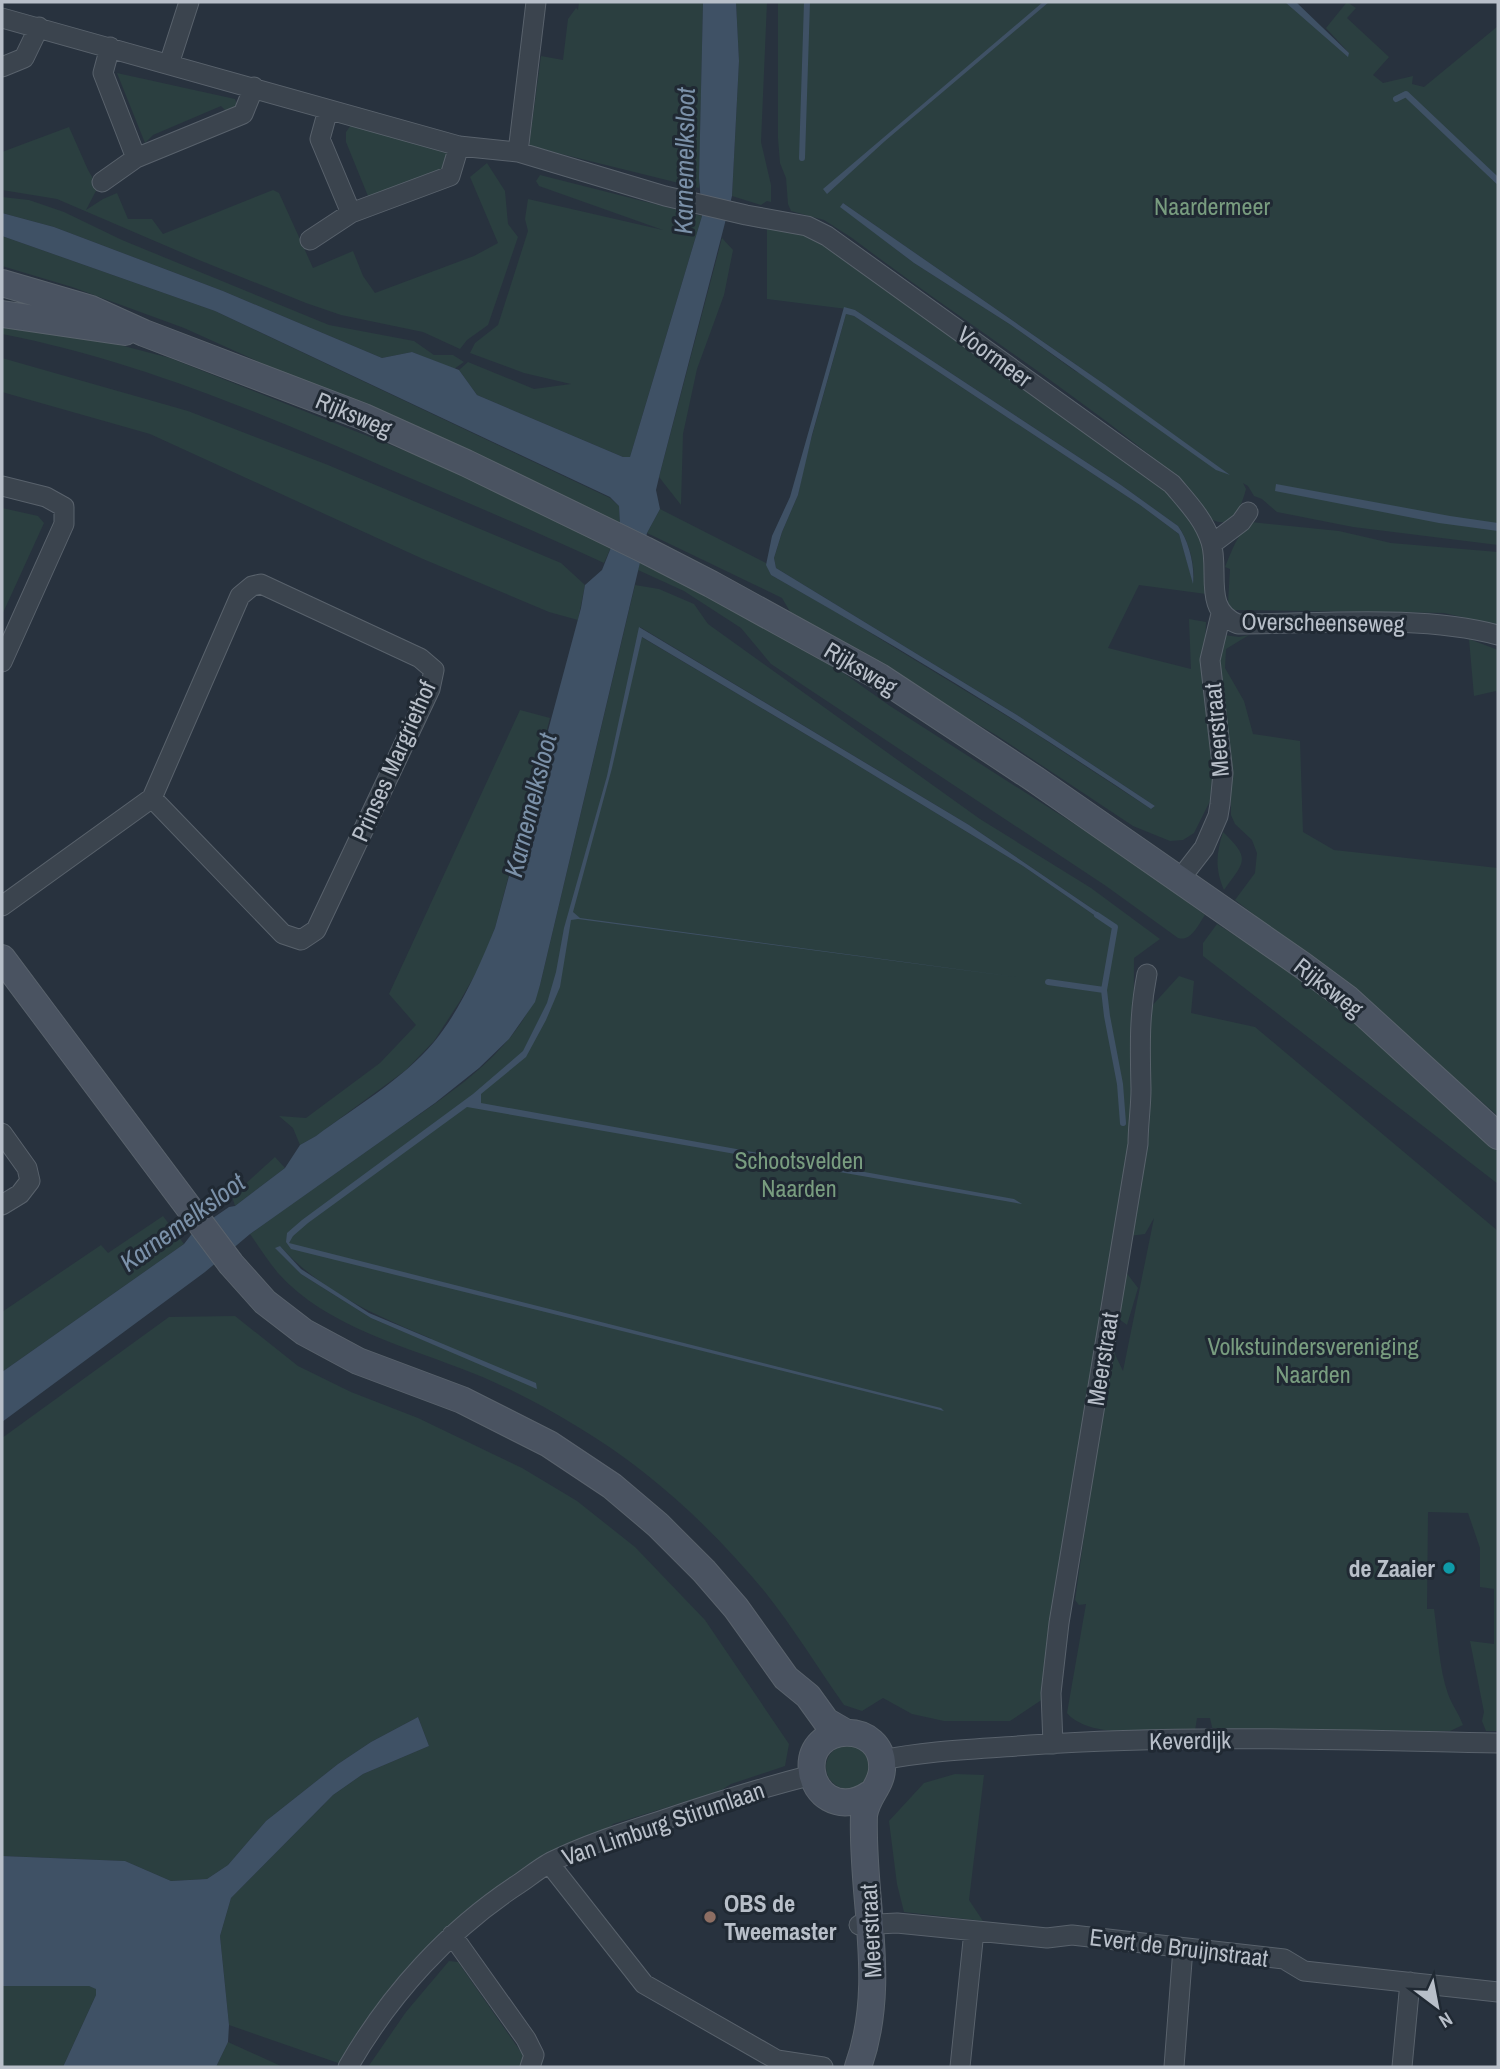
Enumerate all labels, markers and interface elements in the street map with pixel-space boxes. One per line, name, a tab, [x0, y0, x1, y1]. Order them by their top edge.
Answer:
water label: Karnemelksloot	[665, 86, 703, 235]
park label: Naardermeer	[1154, 190, 1270, 222]
street label: Voormeer	[951, 318, 1039, 394]
street label: Rijksweg	[311, 384, 397, 444]
street label: Overscheenseweg	[1241, 605, 1405, 639]
street label: Rijksweg	[819, 634, 903, 702]
street label: Prinses Margriethof	[343, 675, 443, 846]
street label: Meerstraat	[1196, 681, 1236, 778]
water label: Karnemelksloot	[495, 728, 565, 881]
street label: Rijksweg	[1288, 950, 1370, 1024]
park label: Schootsvelden Naarden	[734, 1144, 864, 1204]
water label: Karnemelksloot	[112, 1164, 253, 1279]
street label: Meerstraat	[1079, 1310, 1125, 1408]
park label: Volkstuindersvereniging Naarden	[1207, 1330, 1419, 1390]
place label: de Zaaier	[1349, 1552, 1435, 1584]
marker: de Zaaier	[1441, 1560, 1457, 1576]
street label: Keverdijk	[1149, 1723, 1231, 1757]
street label: Van Limburg Stirumlaan	[558, 1773, 768, 1873]
street label: Meerstraat	[852, 1883, 888, 1979]
place label: OBS de Tweemaster	[724, 1887, 837, 1947]
marker: OBS de Tweemaster	[702, 1909, 718, 1925]
street label: Evert de Bruijnstraat	[1088, 1920, 1271, 1974]
north arrow	[1402, 1971, 1472, 2041]
text: N	[1434, 2006, 1458, 2034]

